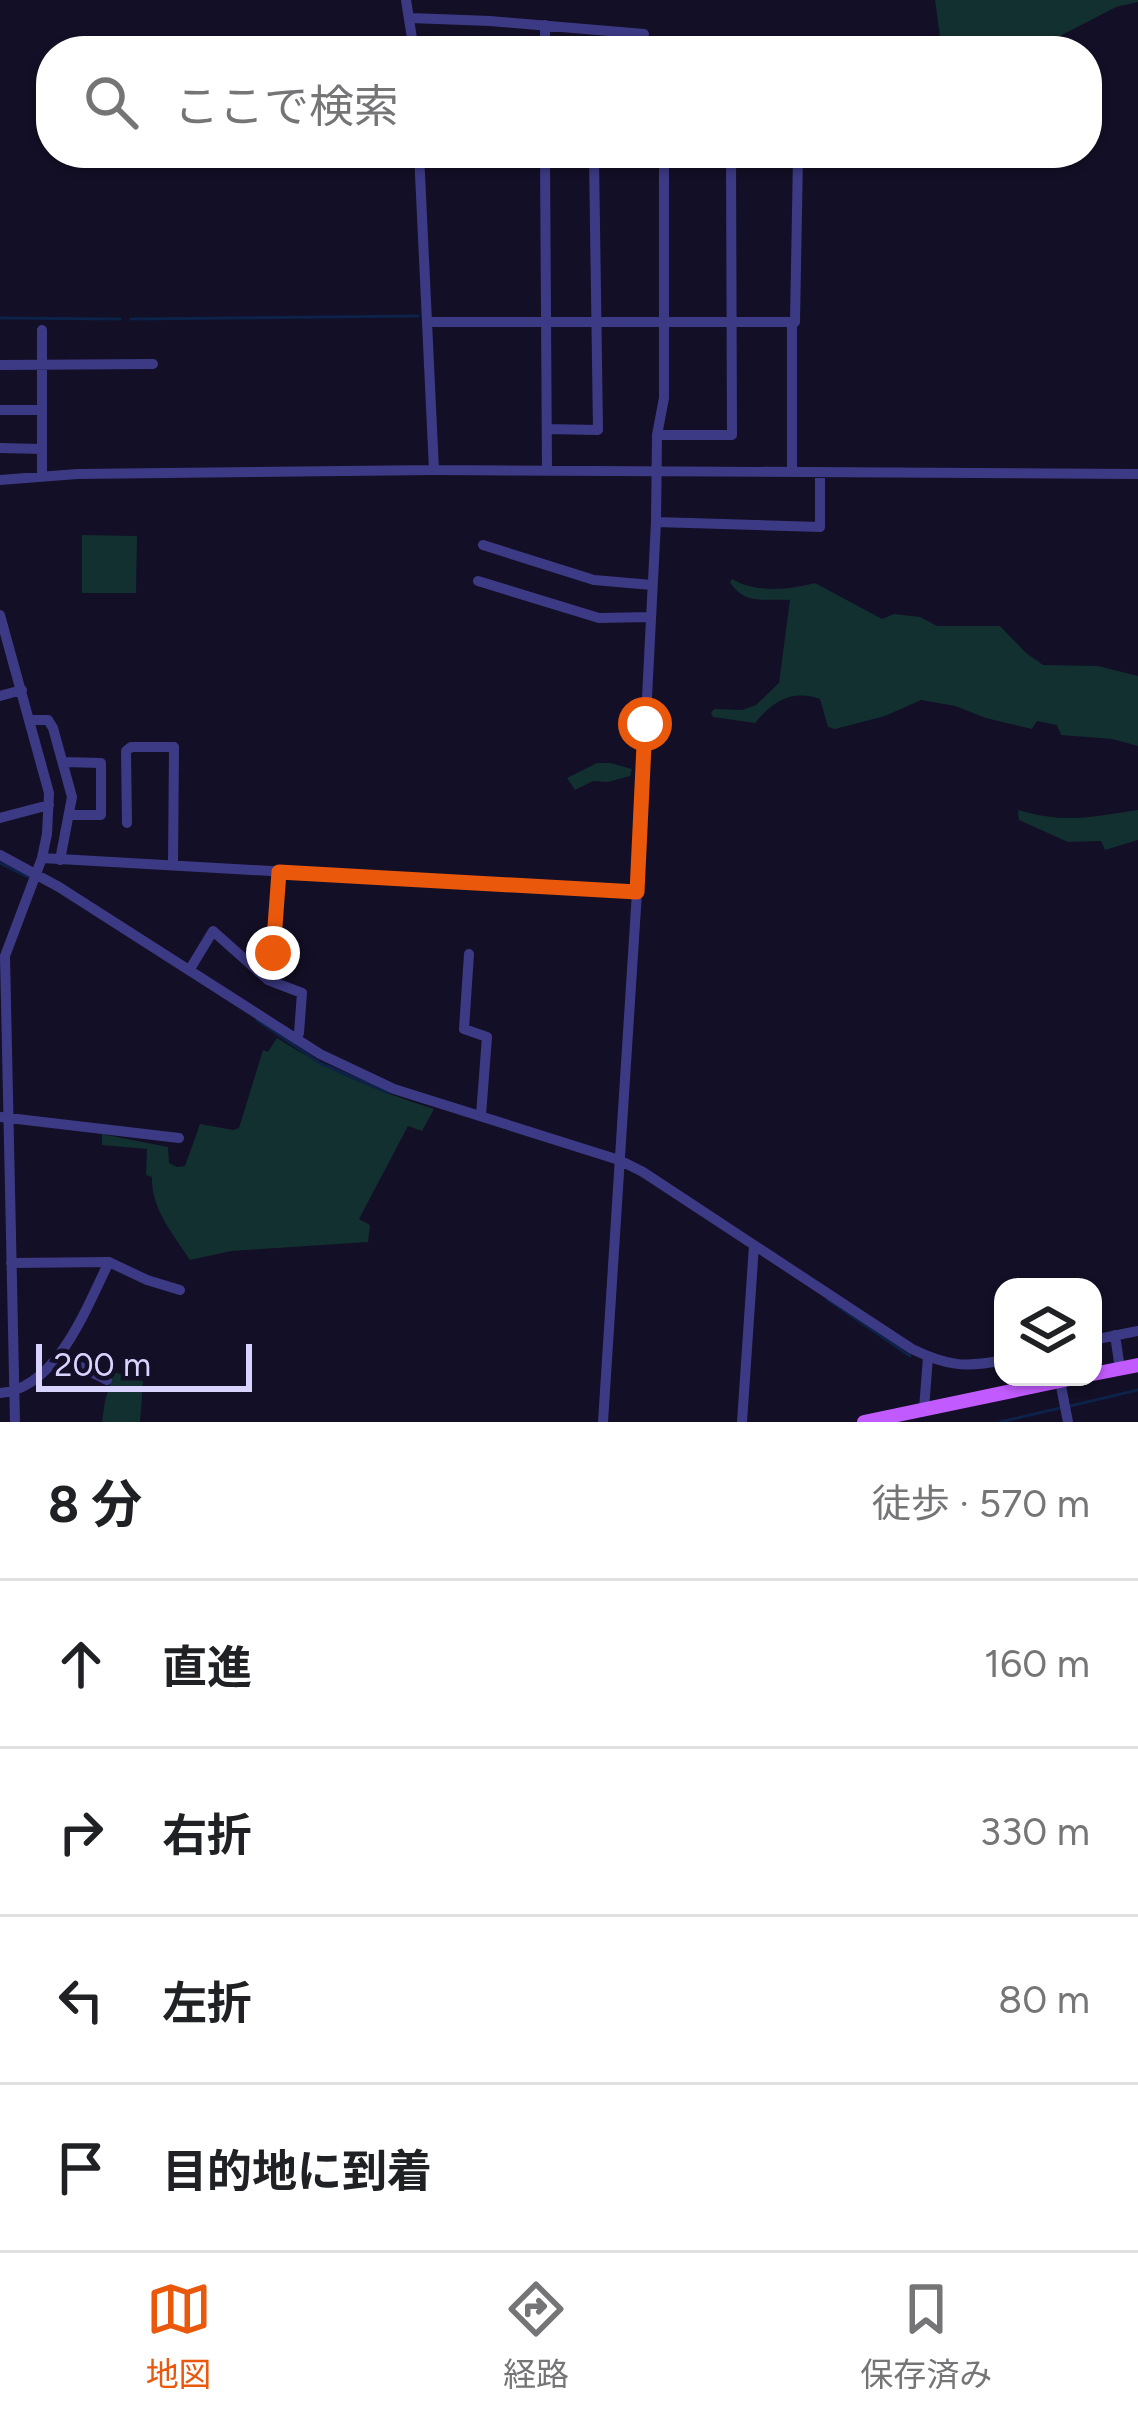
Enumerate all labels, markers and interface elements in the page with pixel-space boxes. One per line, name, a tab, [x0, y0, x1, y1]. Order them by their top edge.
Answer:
search box	[36, 36, 1102, 168]
icon: search	[78, 69, 144, 135]
text: ここで検索	[174, 79, 399, 133]
route start	[618, 697, 672, 751]
route end	[246, 926, 300, 980]
map controls	[994, 1278, 1102, 1386]
button: layers	[994, 1278, 1102, 1386]
scale bar	[36, 1338, 252, 1391]
text: 200 m	[54, 1345, 151, 1384]
text: 8 分	[48, 1474, 142, 1535]
text: 徒歩 · 570 m	[872, 1480, 1090, 1527]
icon: ahead	[48, 1631, 114, 1697]
text: 直進	[162, 1640, 252, 1694]
text: 160 m	[984, 1640, 1090, 1687]
icon: right	[48, 1799, 114, 1865]
text: 右折	[162, 1808, 252, 1862]
text: 330 m	[980, 1808, 1090, 1855]
icon: left	[48, 1967, 114, 2033]
text: 左折	[162, 1976, 252, 2030]
text: 80 m	[998, 1976, 1090, 2023]
icon: arrive	[48, 2135, 114, 2201]
text: 目的地に到着	[162, 2144, 432, 2198]
tab: 地図	[146, 2276, 212, 2396]
tab: 経路	[503, 2276, 569, 2396]
tab: 保存済み	[860, 2276, 992, 2396]

